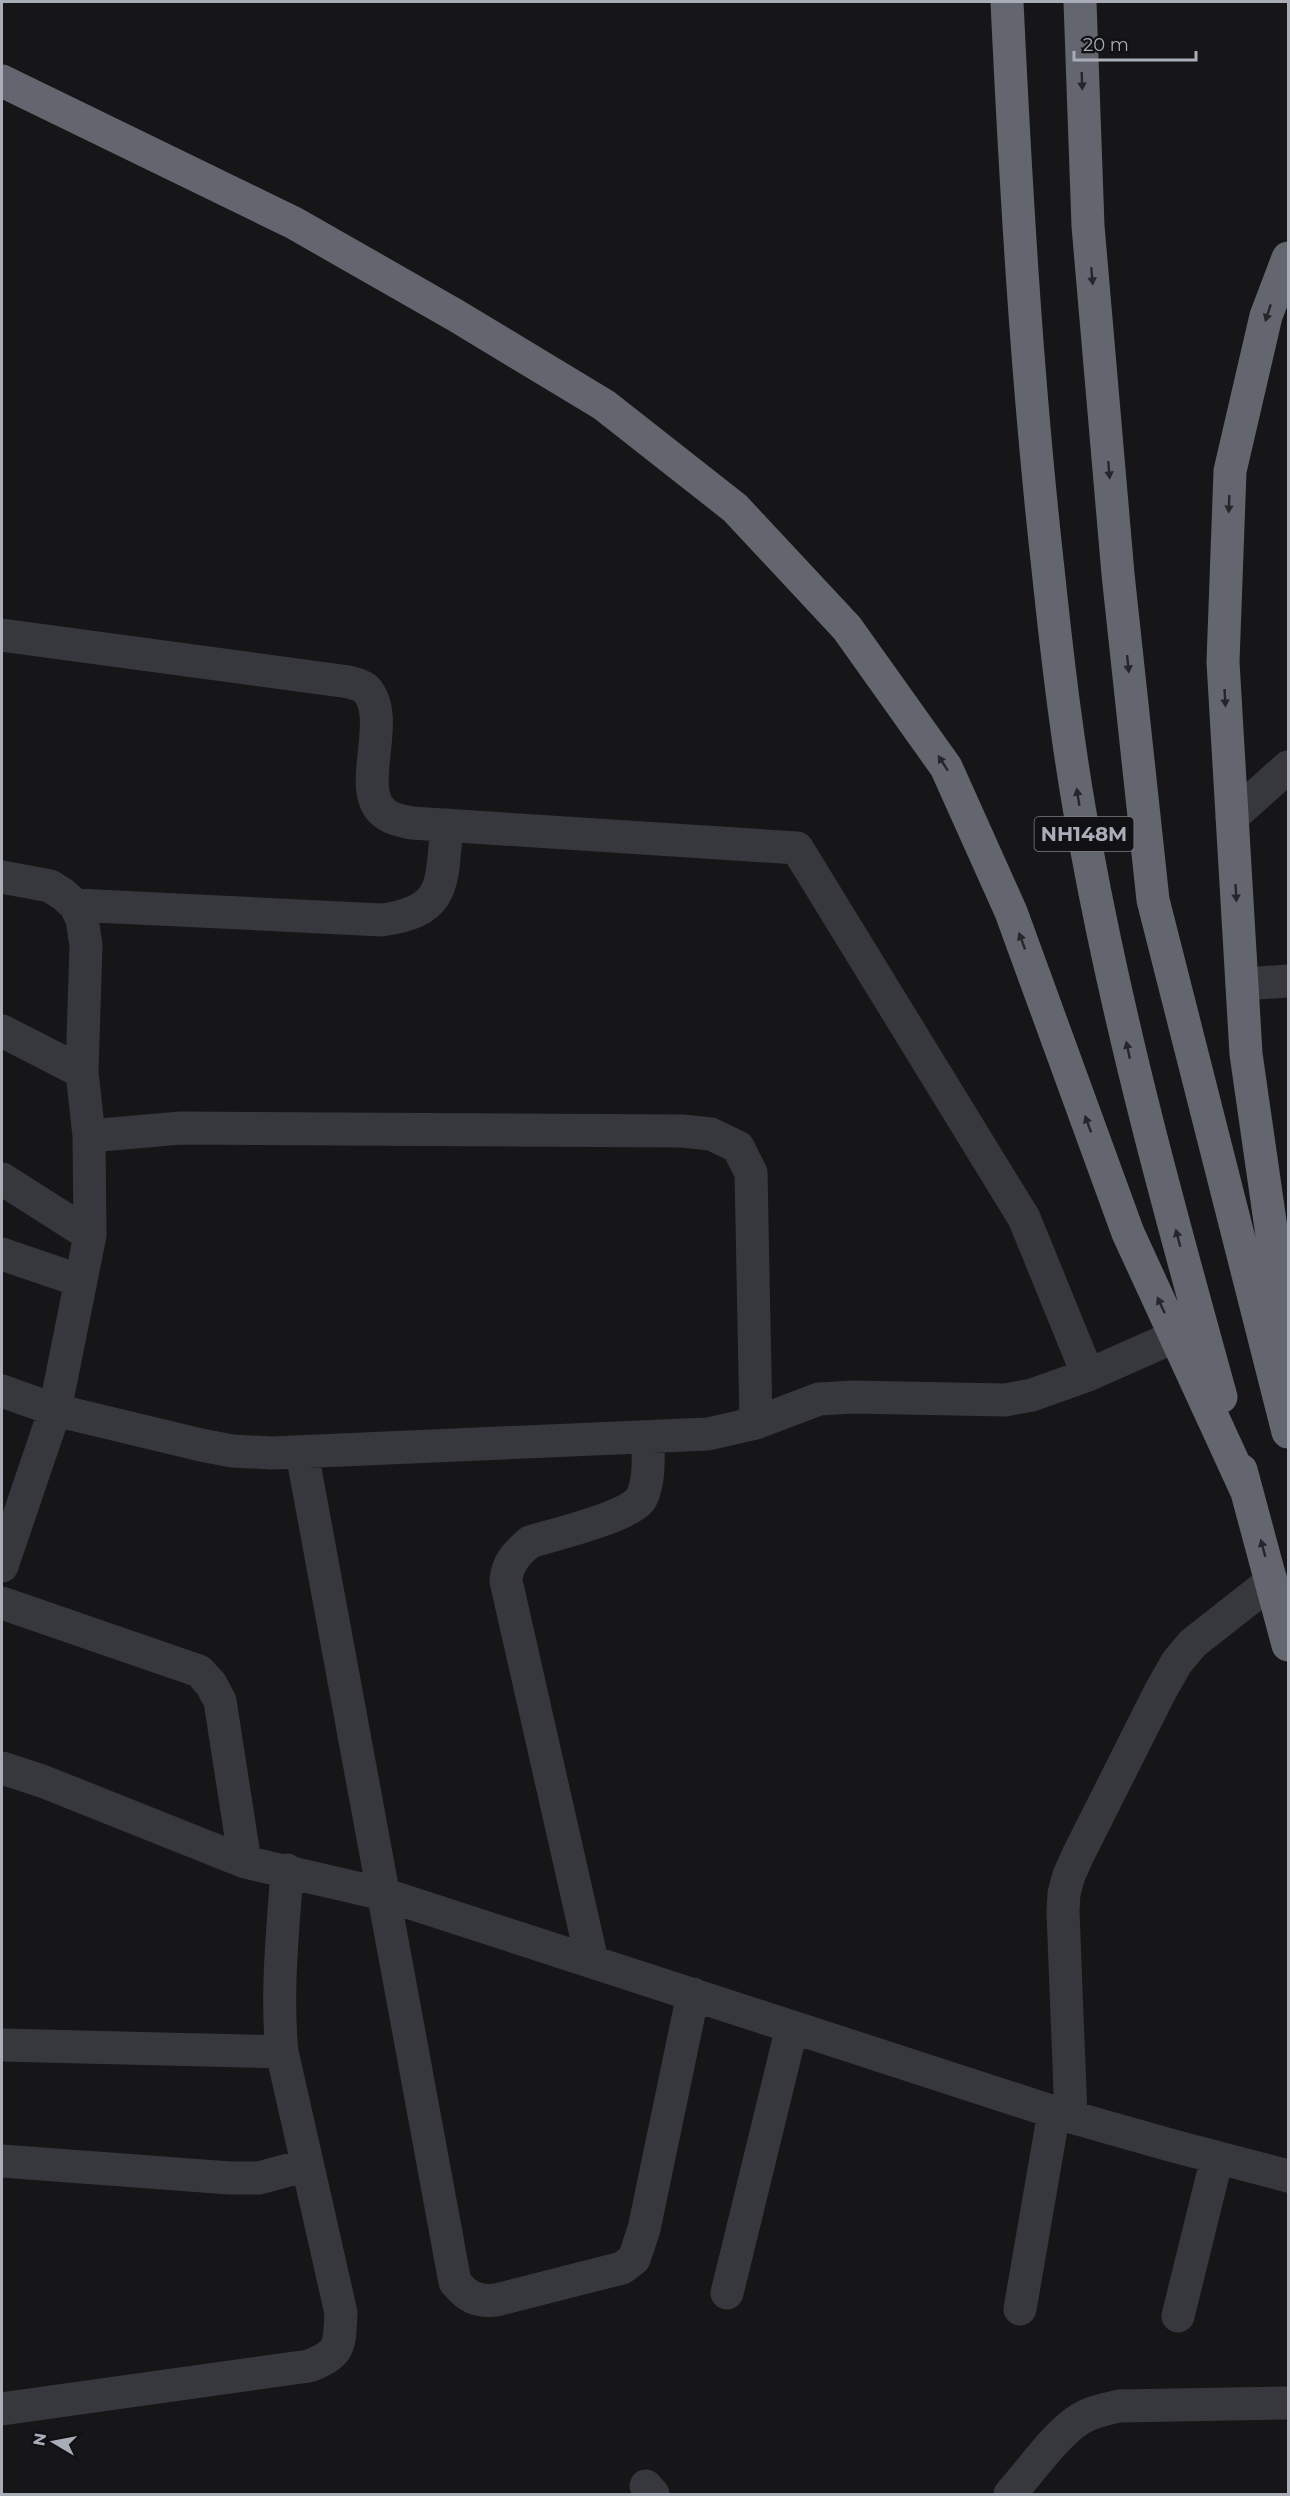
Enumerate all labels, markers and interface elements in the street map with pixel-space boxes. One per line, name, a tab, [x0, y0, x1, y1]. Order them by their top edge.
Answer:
scale bar	[1074, 24, 1196, 62]
text: 20 m	[1083, 34, 1129, 56]
one-way arrow	[1078, 71, 1087, 90]
one-way arrow	[1087, 266, 1097, 285]
one-way arrow	[1263, 304, 1272, 322]
one-way arrow	[1104, 460, 1114, 479]
one-way arrow	[1224, 494, 1234, 513]
one-way arrow	[1123, 655, 1133, 674]
one-way arrow	[1221, 689, 1230, 708]
one-way arrow	[938, 755, 949, 771]
one-way arrow	[1073, 787, 1082, 806]
road number: NH148M	[1034, 817, 1134, 851]
one-way arrow	[1232, 884, 1241, 903]
one-way arrow	[1016, 932, 1026, 950]
one-way arrow	[1123, 1040, 1133, 1059]
one-way arrow	[1083, 1115, 1093, 1133]
one-way arrow	[1172, 1229, 1182, 1247]
one-way arrow	[1157, 1297, 1166, 1314]
one-way arrow	[1257, 1539, 1267, 1557]
north arrow	[24, 2412, 84, 2472]
text: N	[29, 2431, 50, 2448]

